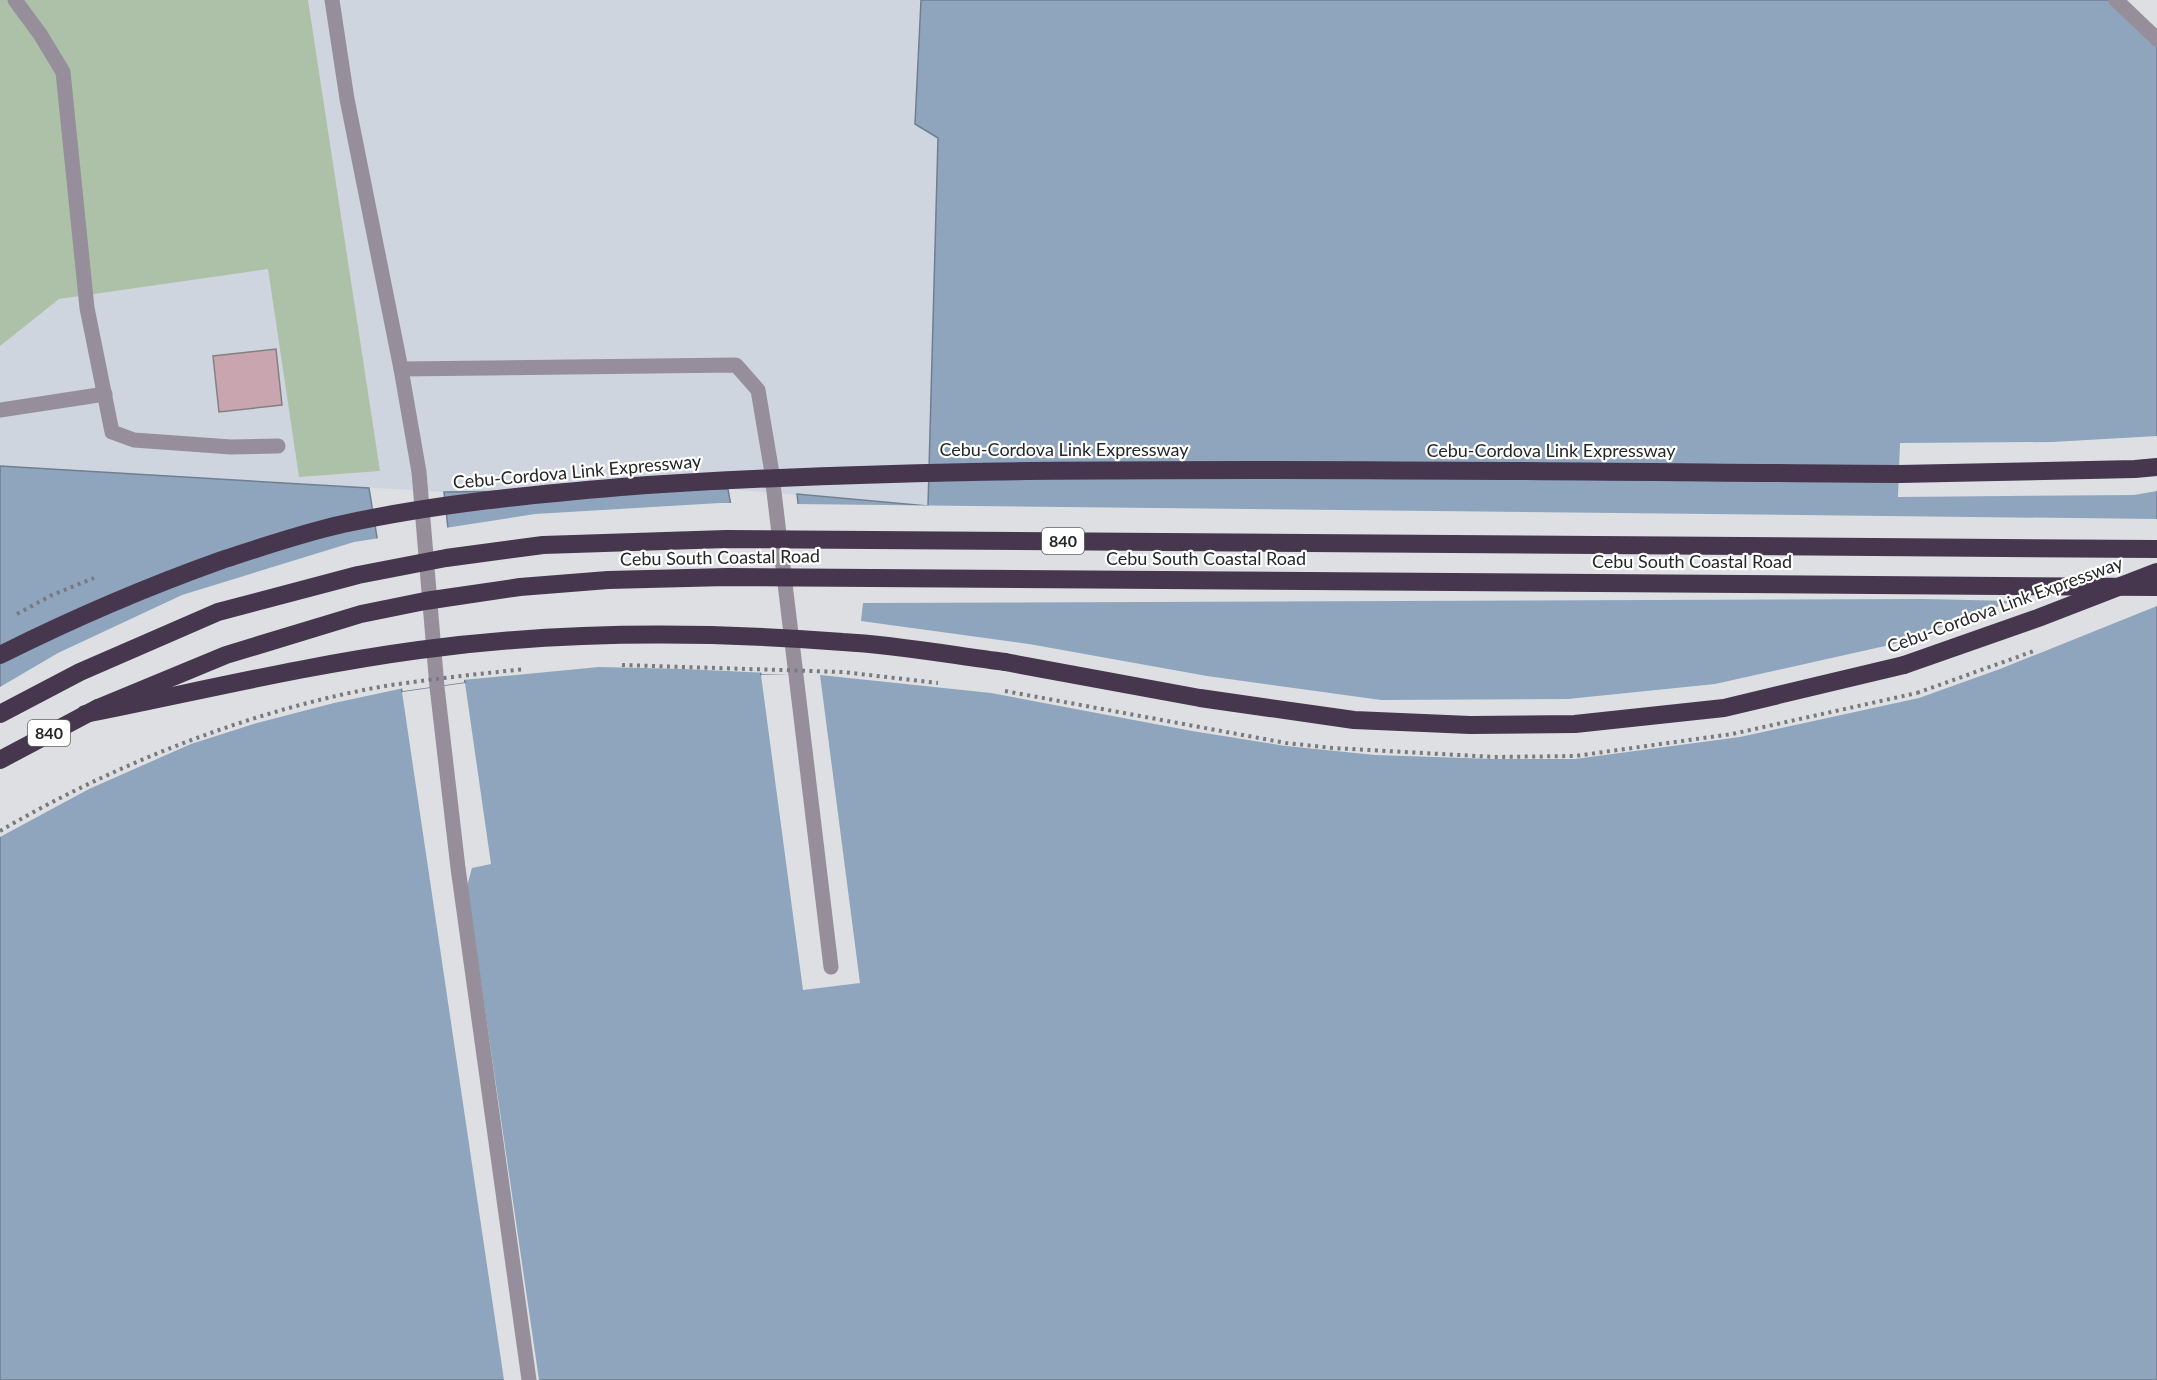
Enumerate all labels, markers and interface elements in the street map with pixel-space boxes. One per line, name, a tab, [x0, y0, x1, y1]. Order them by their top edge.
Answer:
street label: Cebu-Cordova Link Expressway	[939, 438, 1189, 460]
street label: Cebu-Cordova Link Expressway	[1426, 439, 1676, 461]
street label: Cebu-Cordova Link Expressway	[452, 449, 703, 493]
road number: 840	[1042, 528, 1084, 554]
street label: Cebu South Coastal Road	[620, 544, 820, 570]
street label: Cebu South Coastal Road	[1106, 547, 1306, 569]
street label: Cebu South Coastal Road	[1592, 550, 1792, 572]
street label: Cebu-Cordova Link Expressway	[1884, 551, 2126, 657]
road number: 840	[28, 720, 70, 746]

